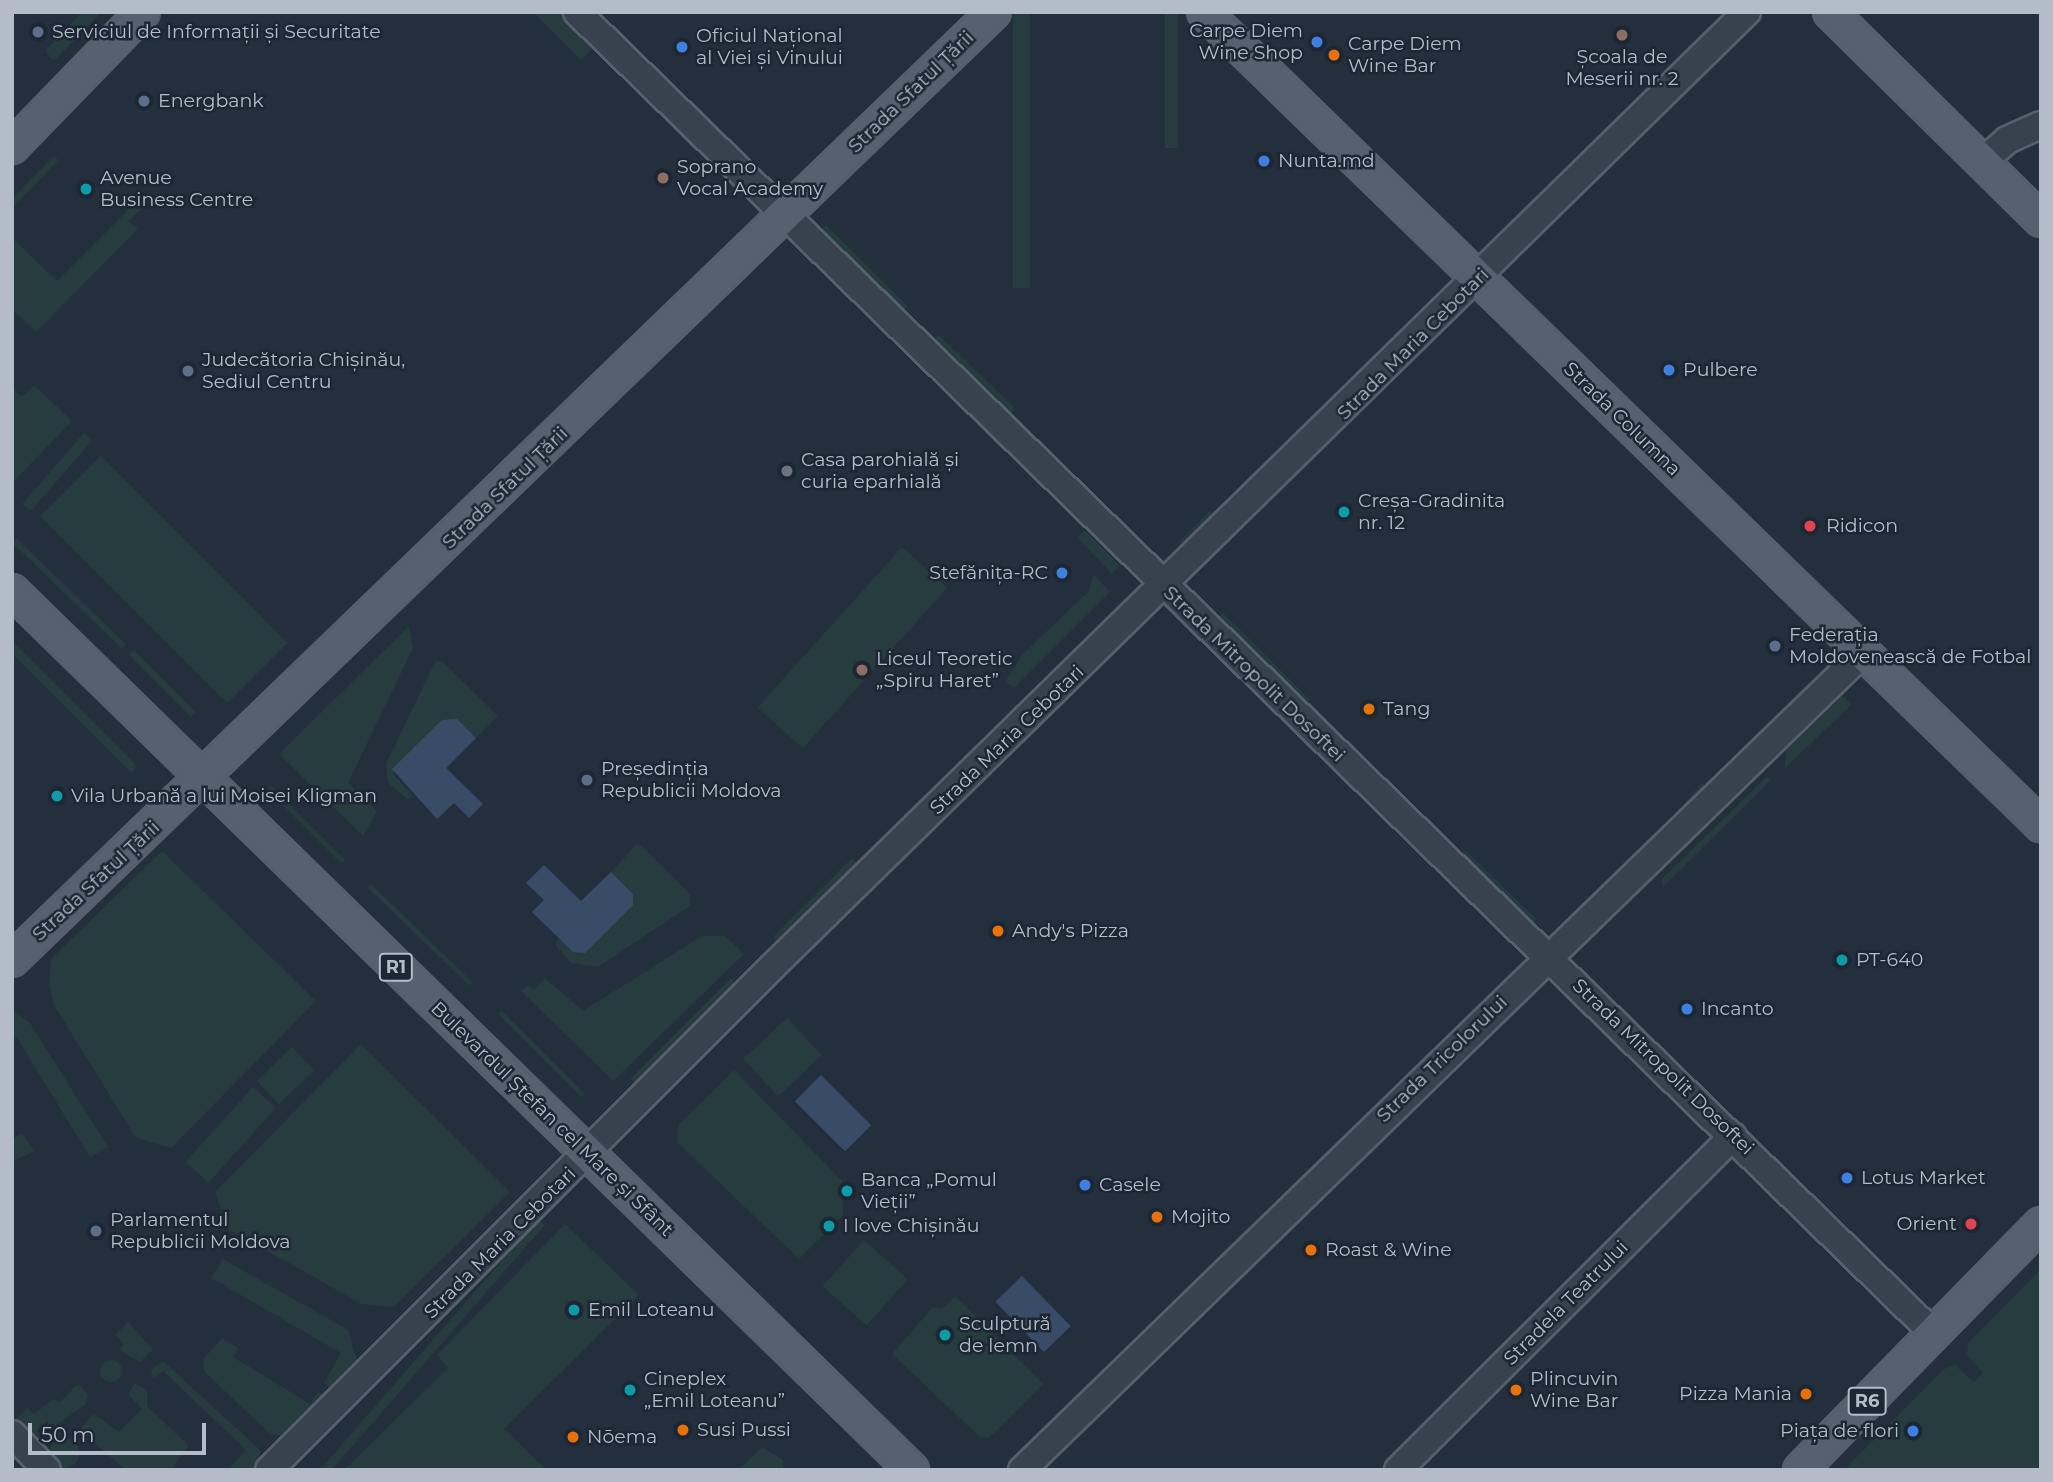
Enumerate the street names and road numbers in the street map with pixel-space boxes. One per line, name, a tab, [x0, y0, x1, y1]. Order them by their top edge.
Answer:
street label: Strada Sfatul Țării	[844, 26, 978, 158]
street label: Strada Maria Cebotari	[1332, 263, 1494, 425]
street label: Strada Columna	[1559, 357, 1685, 481]
street label: Strada Sfatul Țării	[438, 422, 572, 554]
street label: Strada Mitropolit Dosoftei	[1159, 581, 1349, 767]
street label: Strada Maria Cebotari	[925, 661, 1089, 819]
street label: Strada Sfatul Țării	[28, 816, 164, 946]
road number: R1	[378, 952, 414, 982]
street label: Strada Mitropolit Dosoftei	[1568, 974, 1758, 1160]
street label: Strada Tricolorului	[1372, 991, 1512, 1127]
street label: Bulevardul Ștefan cel Mare și Sfânt	[426, 997, 678, 1241]
street label: Strada Maria Cebotari	[419, 1162, 581, 1324]
street label: Stradela Teatrului	[1499, 1236, 1633, 1370]
road number: R6	[1846, 1386, 1888, 1416]

